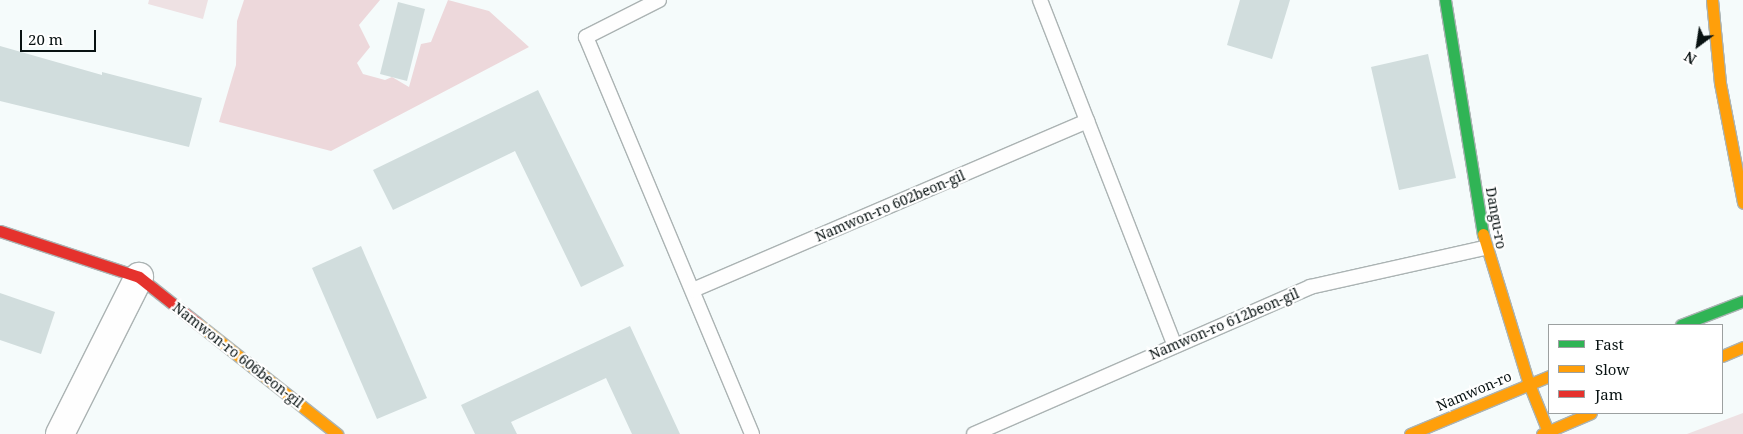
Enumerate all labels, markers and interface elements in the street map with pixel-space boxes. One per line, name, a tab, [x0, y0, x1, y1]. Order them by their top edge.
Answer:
scale bar	[22, 20, 99, 52]
north arrow	[1673, 20, 1723, 70]
text: 20 m	[28, 29, 63, 49]
text: N	[1680, 47, 1700, 69]
street label: Namwon-ro 602beon-gil	[813, 167, 967, 245]
street label: Dangu-ro	[1482, 186, 1510, 250]
street label: Namwon-ro 612beon-gil	[1147, 285, 1301, 363]
street label: Namwon-ro 606beon-gil	[169, 299, 307, 411]
legend	[1548, 324, 1723, 414]
text: Fast	[1595, 334, 1624, 354]
text: Slow	[1595, 359, 1629, 379]
street label: Namwon-ro	[1434, 368, 1514, 414]
text: Jam	[1595, 384, 1623, 404]

